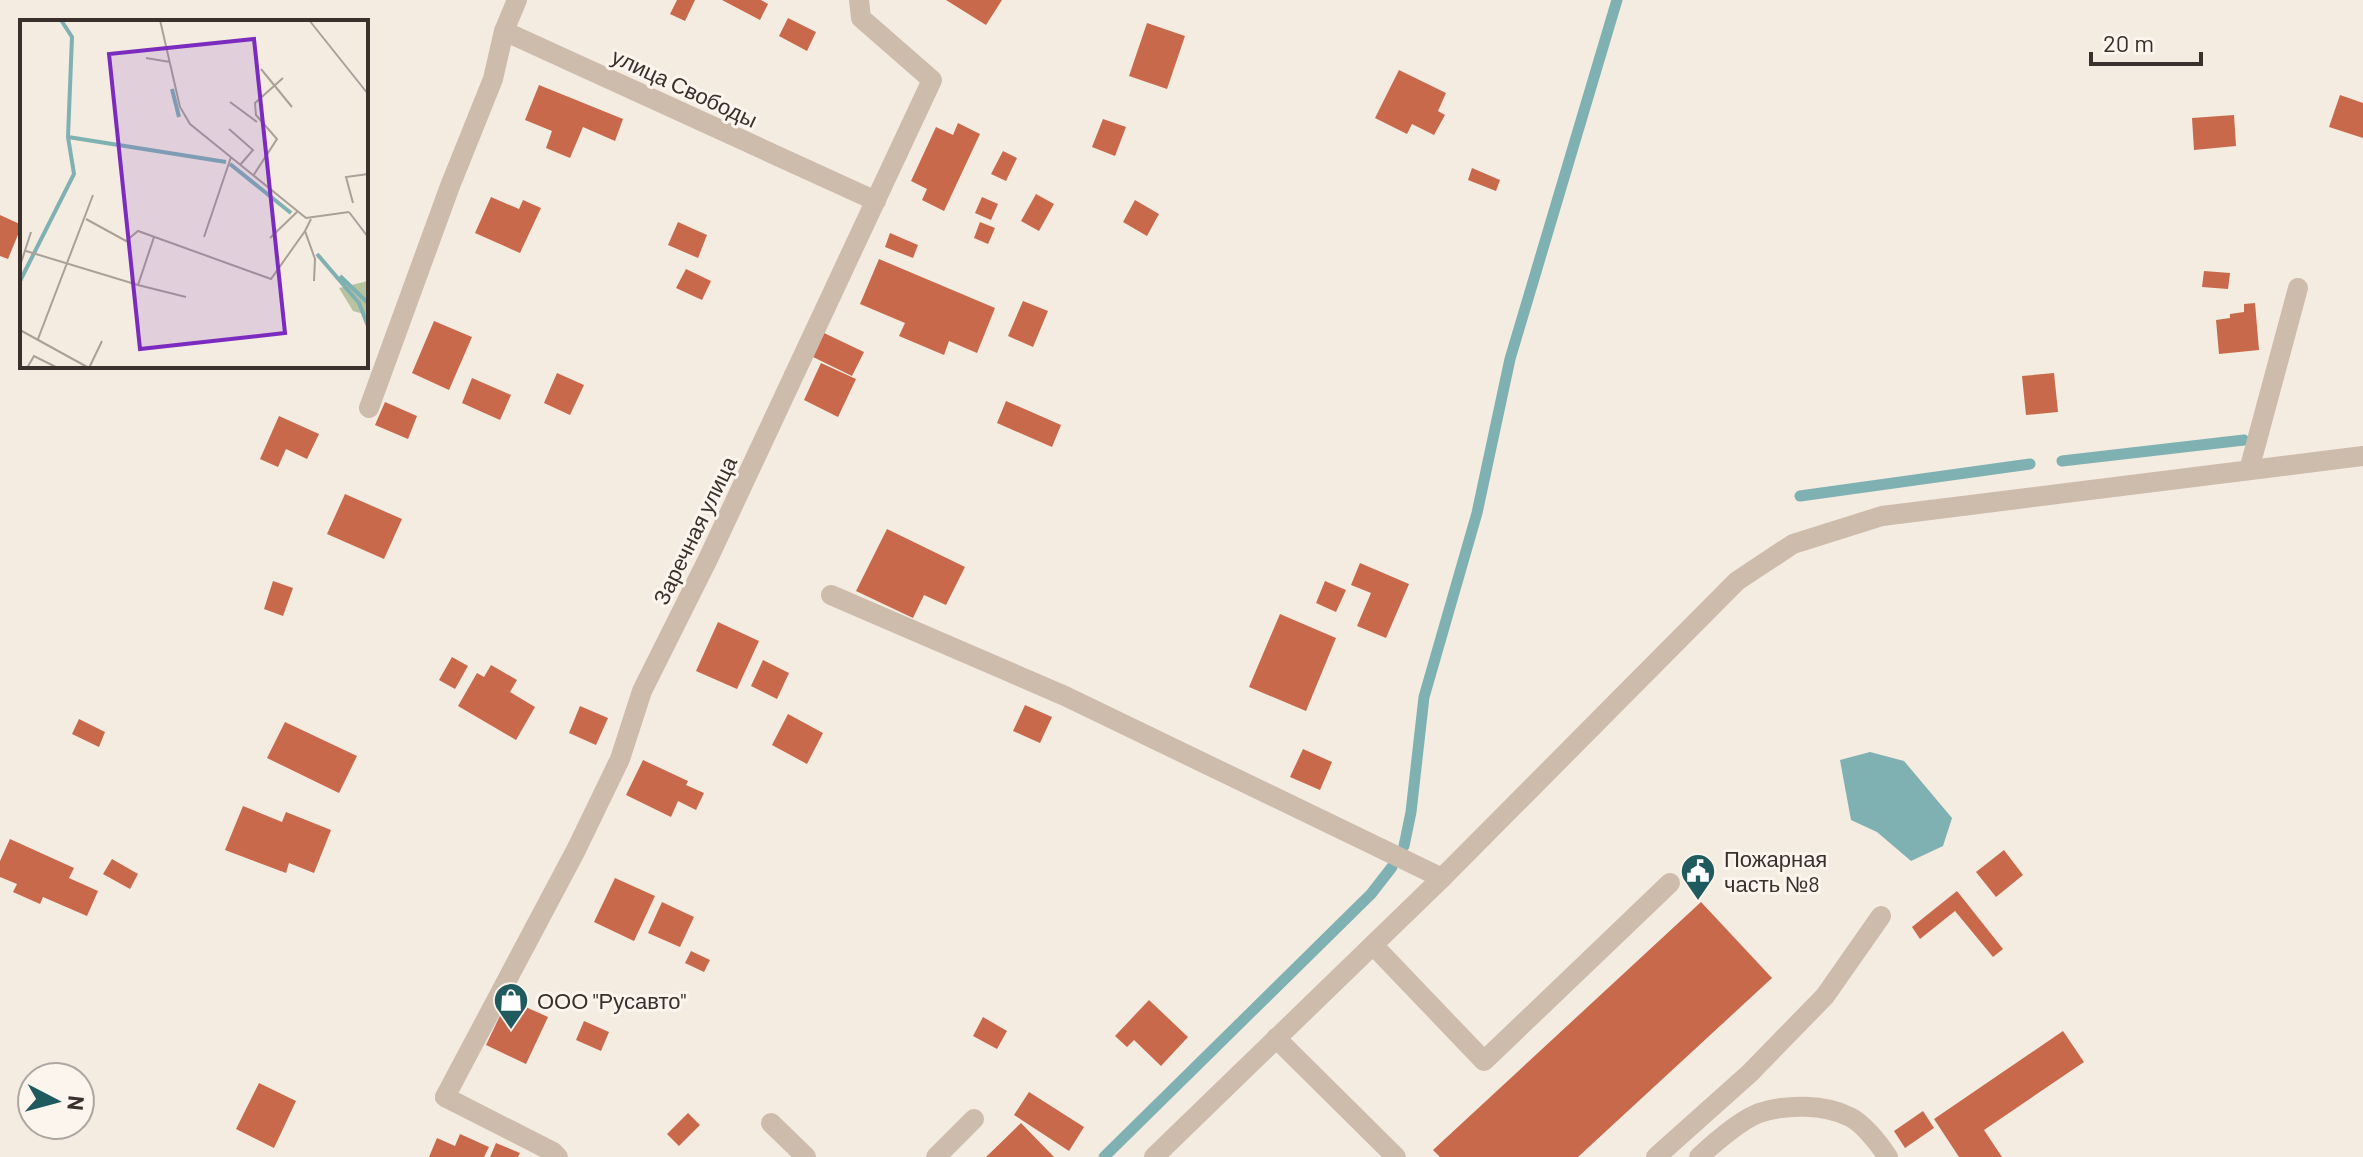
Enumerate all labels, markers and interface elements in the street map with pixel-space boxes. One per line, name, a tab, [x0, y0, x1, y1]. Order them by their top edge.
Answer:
scale bar	[2091, 16, 2201, 66]
inset map	[20, 20, 368, 368]
text: 20 m	[2103, 28, 2154, 57]
street label: улица Свободы	[608, 42, 762, 133]
street label: Заречная улица	[647, 451, 742, 609]
place label: Пожарная часть №8	[1724, 845, 1827, 896]
public building icon: Пожарная часть №8	[1679, 852, 1717, 902]
shop icon: ООО "Русавто"	[492, 981, 530, 1031]
place label: ООО "Русавто"	[537, 987, 686, 1014]
north arrow	[16, 1061, 96, 1141]
text: N	[63, 1095, 91, 1112]

